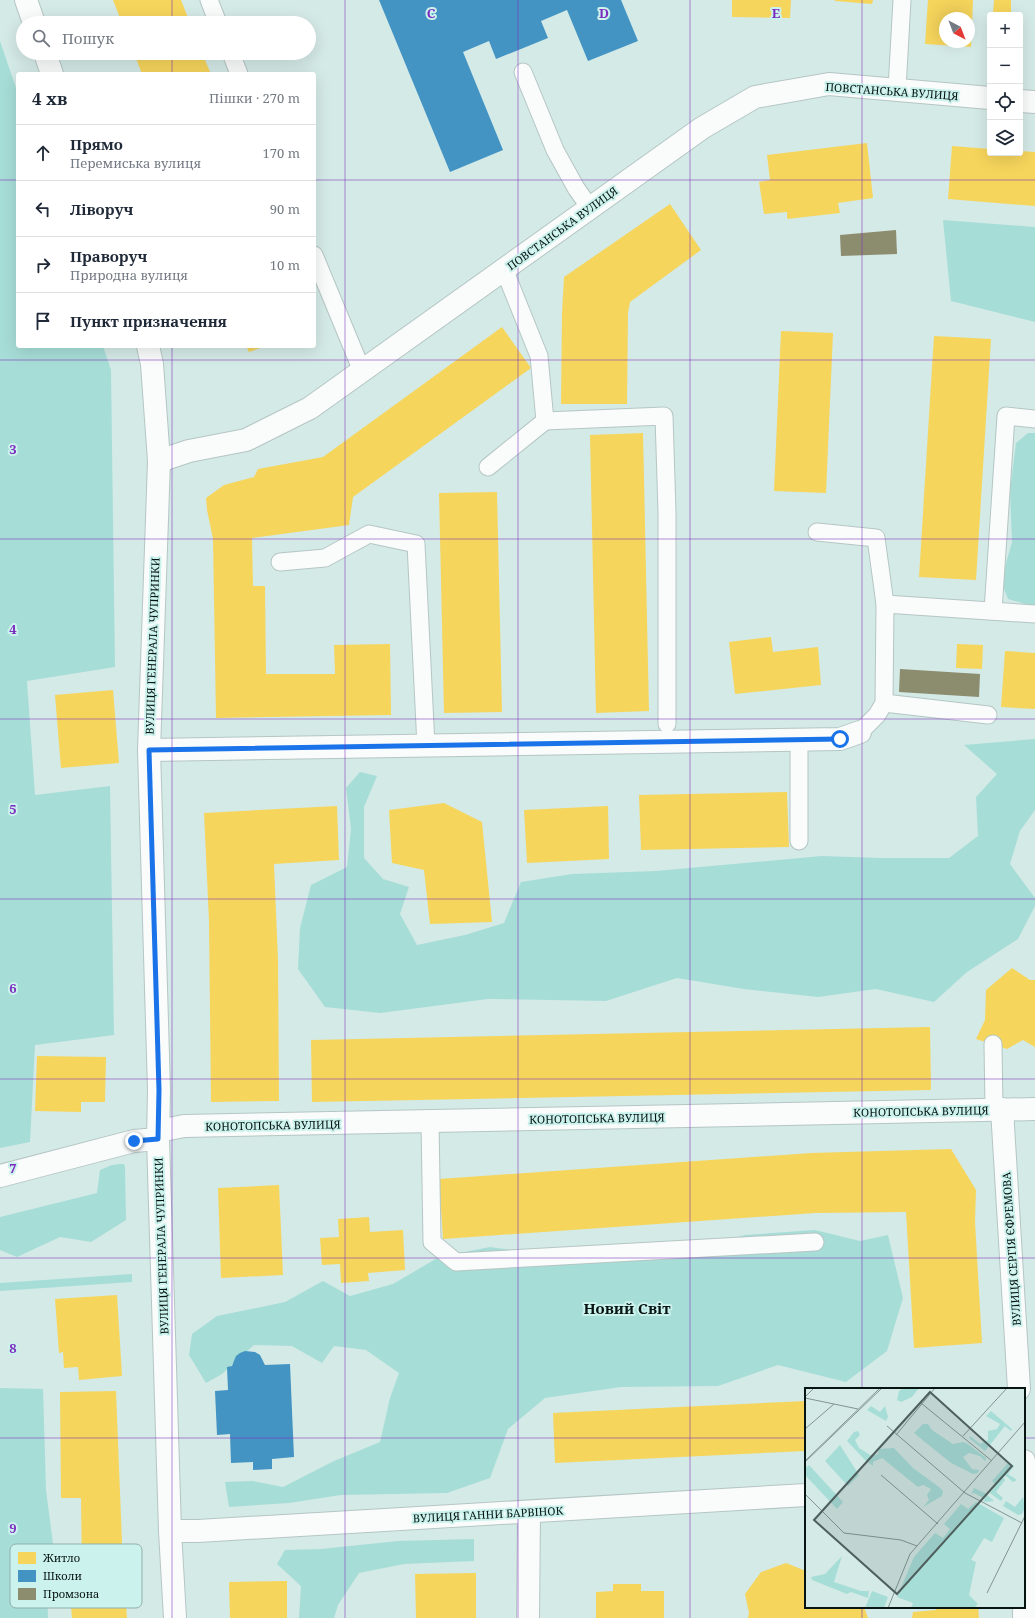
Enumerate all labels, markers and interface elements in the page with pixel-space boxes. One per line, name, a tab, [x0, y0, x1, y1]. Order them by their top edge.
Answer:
text: C	[427, 4, 436, 22]
text: D	[599, 4, 609, 22]
text: E	[772, 4, 781, 22]
north arrow	[939, 12, 975, 48]
map controls	[987, 12, 1023, 156]
button: +	[987, 12, 1023, 48]
search box	[16, 16, 316, 60]
icon: search	[30, 27, 52, 49]
text: Пошук	[62, 28, 114, 48]
button: −	[987, 48, 1023, 84]
street label: ПОВСТАНСЬКА ВУЛИЦЯ	[825, 79, 959, 103]
button: locate	[987, 84, 1023, 120]
text: 4 хв	[32, 87, 67, 110]
text: Пішки · 270 m	[209, 89, 300, 107]
button: layers	[987, 120, 1023, 156]
text: Прямо	[70, 134, 123, 154]
icon: ahead	[32, 142, 54, 164]
text: 170 m	[263, 144, 300, 162]
text: Перемиська вулиця	[70, 154, 201, 172]
street label: ПОВСТАНСЬКА ВУЛИЦЯ	[504, 183, 620, 273]
icon: left	[32, 198, 54, 220]
text: Ліворуч	[70, 199, 133, 219]
text: 90 m	[270, 200, 300, 218]
text: Праворуч	[70, 246, 147, 266]
icon: right	[32, 254, 54, 276]
text: 10 m	[270, 256, 300, 274]
text: Природна вулиця	[70, 266, 188, 284]
icon: arrive	[32, 310, 54, 332]
text: Пункт призначення	[70, 311, 227, 331]
text: 3	[9, 440, 17, 458]
street label: ВУЛИЦЯ ГЕНЕРАЛА ЧУПРИНКИ	[141, 557, 163, 735]
text: 4	[9, 620, 17, 638]
route start	[831, 730, 849, 748]
text: 5	[9, 800, 17, 818]
text: 6	[9, 979, 17, 997]
street label: КОНОТОПСЬКА ВУЛИЦЯ	[853, 1102, 989, 1120]
street label: КОНОТОПСЬКА ВУЛИЦЯ	[529, 1109, 665, 1127]
street label: КОНОТОПСЬКА ВУЛИЦЯ	[205, 1116, 341, 1134]
route end	[125, 1132, 143, 1150]
street label: ВУЛИЦЯ ГЕНЕРАЛА ЧУПРИНКИ	[150, 1157, 172, 1335]
text: 7	[9, 1159, 17, 1177]
street label: ВУЛИЦЯ СЕРГІЯ ЄФРЕМОВА	[998, 1171, 1024, 1326]
district label: Новий Світ	[583, 1298, 671, 1318]
text: 8	[9, 1339, 17, 1357]
inset map	[805, 1388, 1025, 1608]
street label: ВУЛИЦЯ ГАННИ БАРВІНОК	[412, 1503, 564, 1525]
text: 9	[9, 1519, 17, 1537]
legend	[10, 1544, 142, 1608]
text: Житло	[42, 1550, 80, 1565]
text: Школи	[43, 1568, 82, 1583]
text: Промзона	[43, 1586, 99, 1601]

